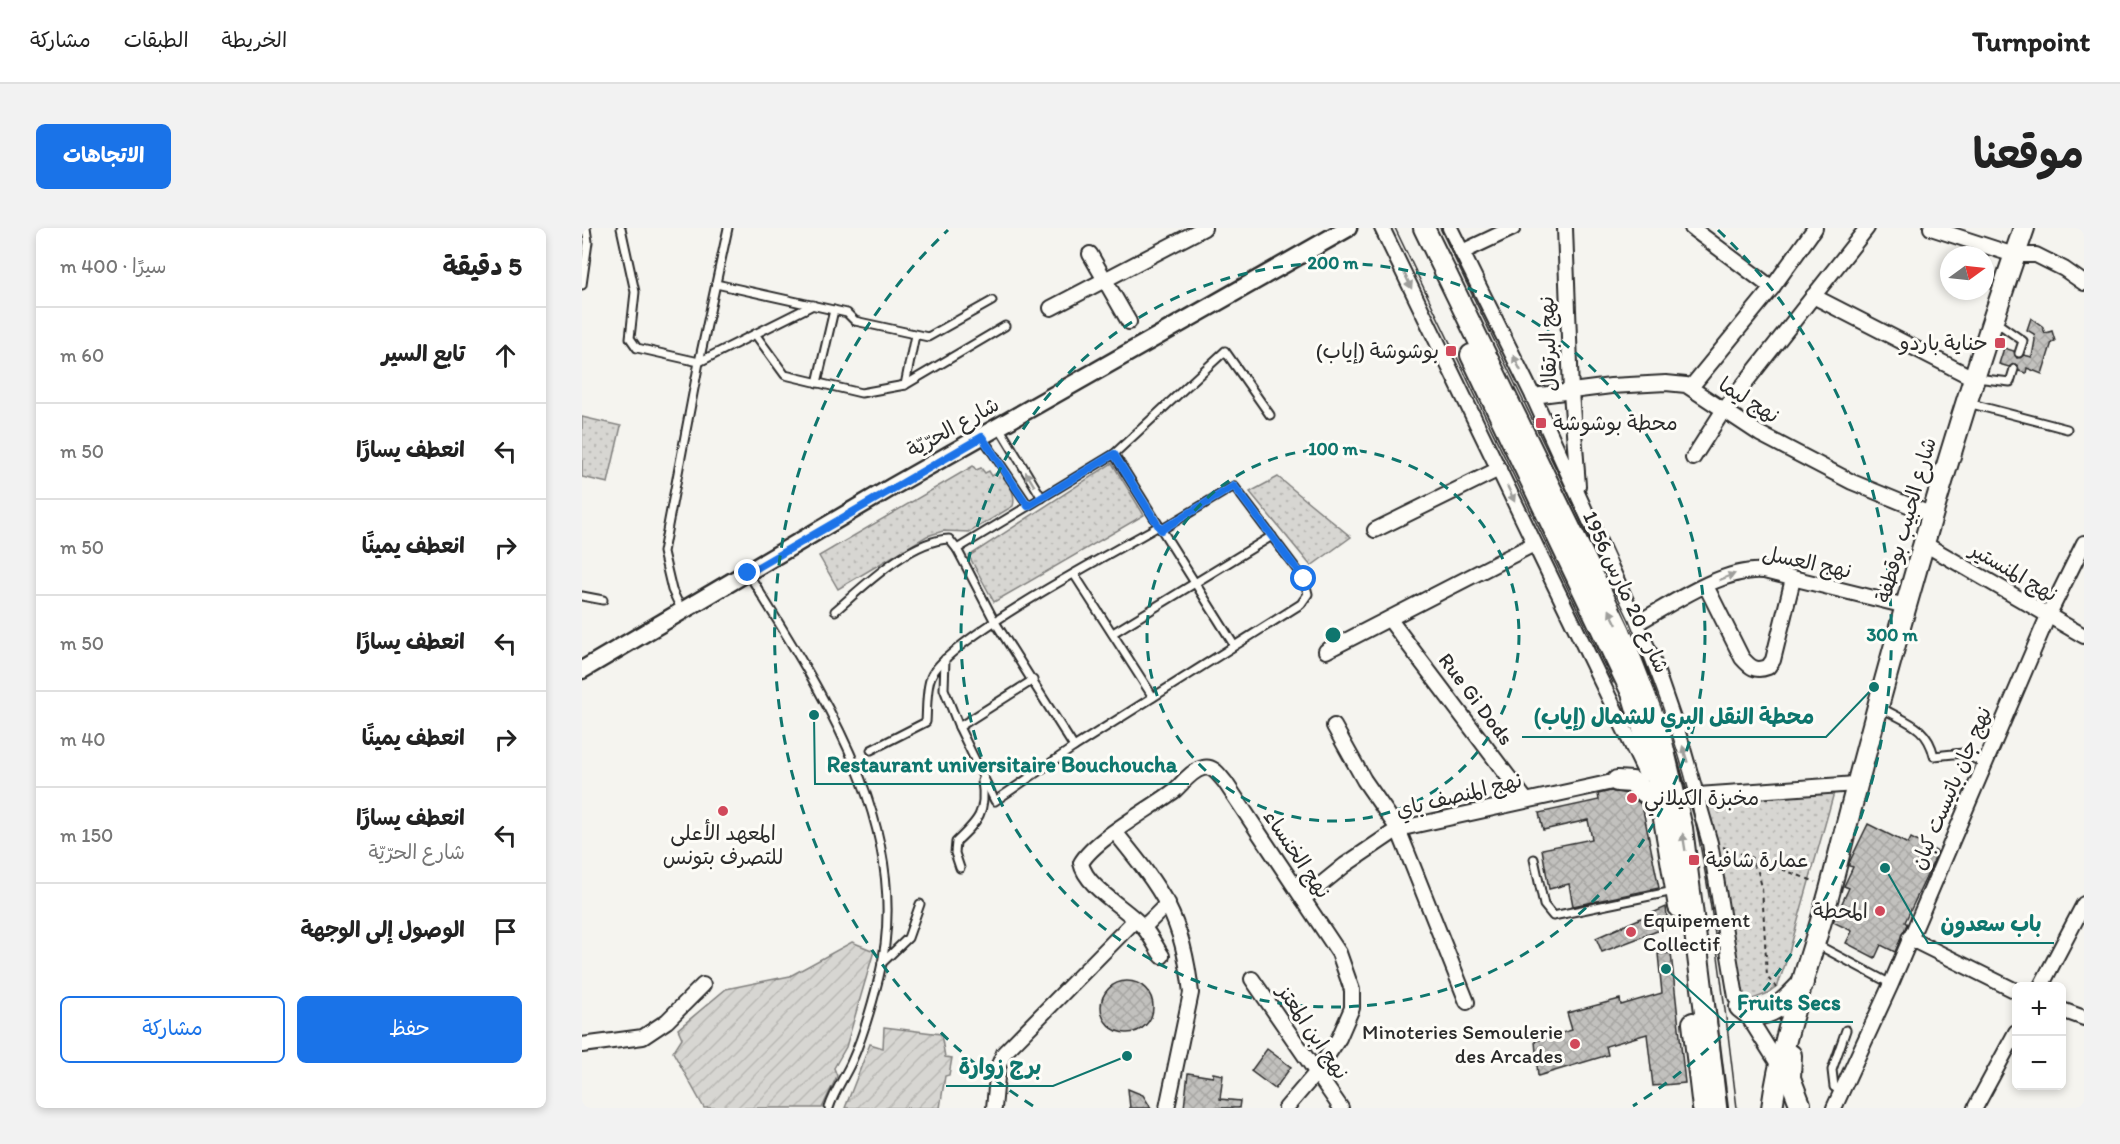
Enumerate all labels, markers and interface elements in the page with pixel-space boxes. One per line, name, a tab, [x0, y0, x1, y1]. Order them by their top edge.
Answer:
text: Turnpoint	[1972, 24, 2090, 58]
text: مشاركة	[30, 27, 91, 52]
text: الطبقات	[124, 27, 189, 52]
text: الخريطة	[222, 27, 287, 52]
button: الاتجاهات	[36, 124, 171, 189]
text: موقعنا	[1973, 128, 2084, 179]
north arrow	[1940, 246, 1994, 300]
text: 5 دقيقة	[443, 250, 522, 282]
text: 200 m	[1308, 252, 1359, 274]
text: سيرًا · 400 m	[60, 254, 167, 278]
one-way arrow	[1403, 272, 1412, 289]
street label: نهج البرتقال	[1533, 296, 1564, 392]
place label: حناية باردو	[1898, 330, 1988, 356]
marker: حناية باردو	[1993, 336, 2007, 350]
place label: بوشوشة (إياب)	[1316, 338, 1439, 364]
icon: ahead	[489, 339, 522, 372]
text: تابع السير	[382, 340, 465, 367]
text: 60 m	[60, 343, 104, 367]
marker: بوشوشة (إياب)	[1444, 344, 1458, 358]
one-way arrow	[1512, 355, 1521, 372]
street label: نهج ليما	[1713, 371, 1784, 430]
street label: شارع الحرّيّة	[902, 391, 1005, 465]
place label: محطة بوشوشة	[1553, 410, 1678, 436]
marker: محطة بوشوشة	[1534, 416, 1548, 430]
street label: شارع الحبيب بوقطفة	[1870, 434, 1944, 606]
icon: left	[489, 435, 522, 468]
text: انعطف يسارًا	[356, 436, 465, 463]
text: 100 m	[1308, 438, 1359, 460]
text: 50 m	[60, 439, 104, 463]
one-way arrow	[1025, 470, 1036, 487]
one-way arrow	[1506, 486, 1515, 503]
street label: شارع 20 مارس 1956	[1575, 507, 1675, 678]
icon: right	[489, 531, 522, 564]
text: انعطف يمينًا	[362, 532, 465, 559]
text: 50 m	[60, 535, 104, 559]
street label: نهج المنستير	[1963, 536, 2062, 608]
street label: نهج العسل	[1760, 540, 1854, 585]
route end	[734, 559, 760, 585]
route start	[1290, 565, 1316, 591]
one-way arrow	[1718, 572, 1736, 581]
one-way arrow	[1608, 608, 1617, 625]
text: 300 m	[1866, 624, 1918, 646]
centre of rings	[1323, 625, 1343, 645]
icon: left	[489, 627, 522, 660]
text: انعطف يسارًا	[356, 628, 465, 655]
text: 50 m	[60, 631, 104, 655]
street label: Rue Gi Dods	[1434, 648, 1519, 750]
callout: محطة النقل البري للشمال (إياب)	[1522, 697, 1826, 737]
street label: نهج جان باتيست كبان	[1905, 702, 1998, 874]
text: محطة النقل البري للشمال (إياب)	[1534, 703, 1814, 733]
icon: right	[489, 723, 522, 756]
text: انعطف يمينًا	[362, 724, 465, 751]
text: 40 m	[60, 727, 106, 751]
callout: Restaurant universitaire Bouchoucha	[815, 744, 1189, 784]
one-way arrow	[1680, 745, 1689, 763]
text: Restaurant universitaire Bouchoucha	[827, 751, 1178, 778]
street label: نهج المنصف باي	[1393, 767, 1525, 825]
place label: مخبزة الكيلاني	[1644, 785, 1759, 817]
marker: مخبزة الكيلاني	[1625, 791, 1639, 805]
text: انعطف يسارًا	[356, 804, 465, 831]
marker: المعهد الأعلى للتصرف بتونس	[716, 804, 730, 818]
street label: نهج الخنساء	[1257, 805, 1336, 904]
icon: left	[489, 819, 522, 852]
place label: المعهد الأعلى للتصرف بتونس	[663, 819, 783, 870]
text: 150 m	[60, 823, 113, 847]
one-way arrow	[1680, 832, 1689, 851]
text: شارع الحرّيّة	[368, 840, 465, 864]
place label: عمارة شافية	[1706, 847, 1810, 872]
marker: عمارة شافية	[1687, 853, 1701, 867]
place label: المحطة	[1813, 898, 1868, 923]
callout: باب سعدون	[1928, 903, 2054, 943]
marker: المحطة	[1873, 904, 1887, 918]
place label: Equipement Collectif	[1643, 907, 1750, 956]
text: باب سعدون	[1940, 910, 2042, 938]
icon: arrive	[489, 915, 522, 948]
text: الوصول إلى الوجهة	[300, 916, 465, 943]
marker: Equipement Collectif	[1624, 925, 1638, 939]
street label: نهج ابن المعتز	[1270, 978, 1354, 1085]
callout: Fruits Secs	[1725, 982, 1853, 1022]
map controls	[2012, 982, 2066, 1090]
button: +	[2012, 982, 2066, 1036]
text: Fruits Secs	[1737, 989, 1841, 1016]
button: مشاركة	[60, 996, 285, 1063]
button: حفظ	[297, 996, 522, 1063]
place label: Minoteries Semoulerie des Arcades	[1362, 1019, 1563, 1068]
button: −	[2012, 1036, 2066, 1090]
marker: Minoteries Semoulerie des Arcades	[1568, 1037, 1582, 1051]
callout: برج زوارة	[946, 1046, 1053, 1086]
text: برج زوارة	[959, 1053, 1041, 1080]

